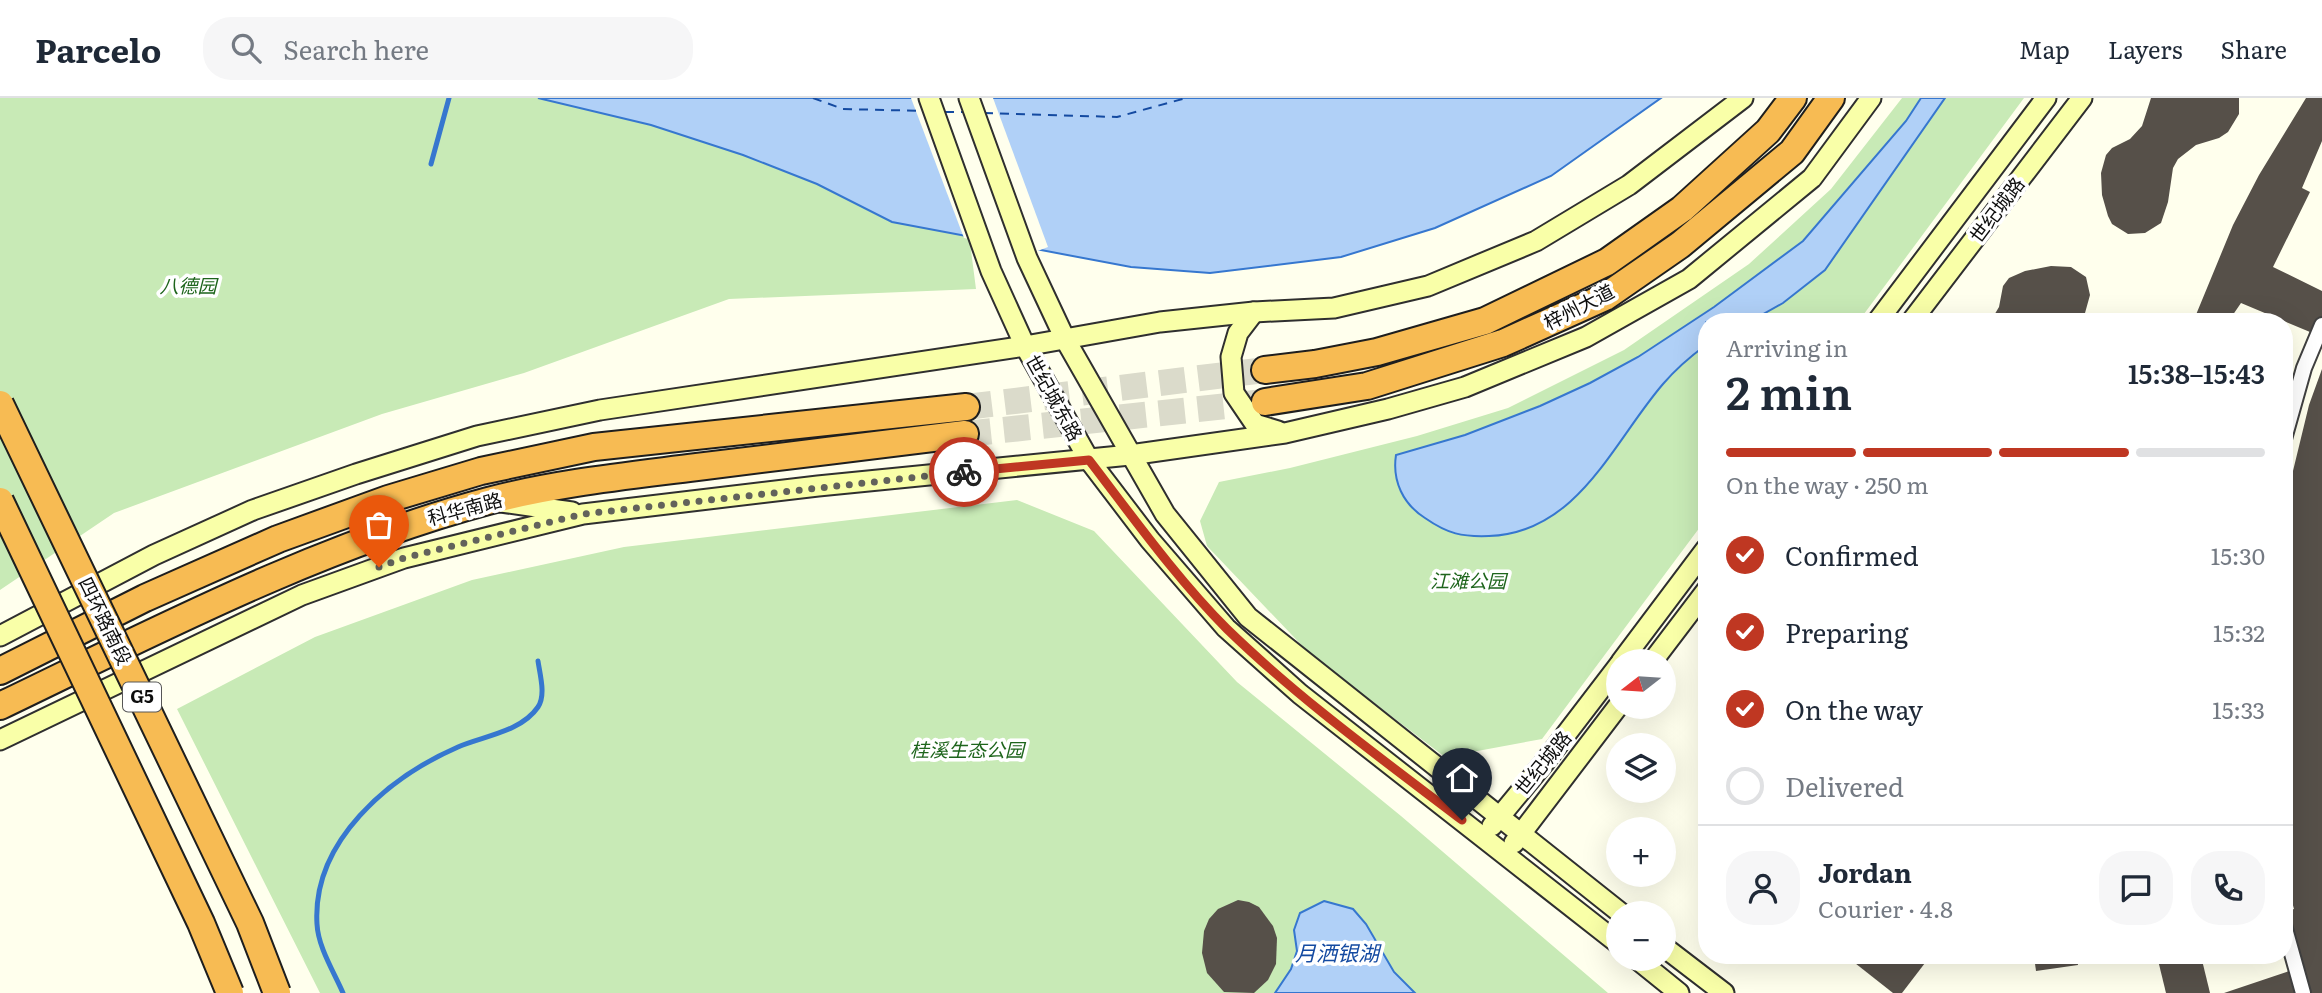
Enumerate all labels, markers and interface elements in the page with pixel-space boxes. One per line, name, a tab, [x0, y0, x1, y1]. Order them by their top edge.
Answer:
search box	[203, 17, 693, 80]
text: Parcelo	[35, 24, 161, 73]
icon: search	[227, 29, 265, 67]
text: Search here	[283, 29, 429, 68]
text: Map	[2019, 31, 2070, 66]
text: Layers	[2108, 31, 2182, 66]
text: Share	[2220, 31, 2287, 66]
street label: 世纪城路	[1962, 171, 2030, 248]
park label: 八德园	[159, 271, 219, 299]
street label: 梓州大道	[1538, 276, 1619, 336]
text: Arriving in	[1726, 330, 1848, 364]
street label: 世纪城东路	[1020, 349, 1090, 446]
text: 15:38–15:43	[2128, 353, 2265, 392]
text: 2 min	[1726, 356, 1852, 424]
courier	[929, 437, 999, 507]
icon: bike	[945, 453, 983, 491]
text: On the way · 250 m	[1726, 467, 1929, 501]
street label: 科华南路	[424, 485, 505, 531]
pin	[349, 495, 409, 567]
icon: bag	[360, 506, 398, 544]
text: Confirmed	[1785, 535, 1919, 574]
icon: check	[1726, 536, 1764, 574]
text: 15:30	[2211, 538, 2265, 572]
park label: 江滩公园	[1430, 566, 1509, 594]
street label: 四环路南段	[72, 572, 139, 669]
text: Preparing	[1785, 612, 1908, 651]
icon: check	[1726, 613, 1764, 651]
text: 15:32	[2213, 615, 2265, 649]
north arrow	[1606, 649, 1676, 719]
map controls	[1606, 649, 1676, 971]
road number: G5	[123, 682, 161, 712]
text: On the way	[1785, 689, 1923, 728]
icon: check	[1726, 690, 1764, 728]
text: 15:33	[2212, 692, 2265, 726]
street label: 世纪城路	[1507, 724, 1577, 801]
button: layers	[1606, 733, 1676, 803]
park label: 桂溪生态公园	[910, 735, 1027, 763]
pin	[1432, 748, 1492, 820]
icon: home	[1443, 759, 1481, 797]
text: Delivered	[1785, 766, 1904, 805]
button: +	[1606, 817, 1676, 887]
button: person	[1726, 851, 1800, 925]
button: chat	[2099, 851, 2173, 925]
button: phone	[2191, 851, 2265, 925]
text: Jordan	[1818, 852, 1912, 891]
text: Courier · 4.8	[1818, 891, 1953, 925]
button: −	[1606, 901, 1676, 971]
water label: 月洒银湖	[1295, 936, 1382, 967]

